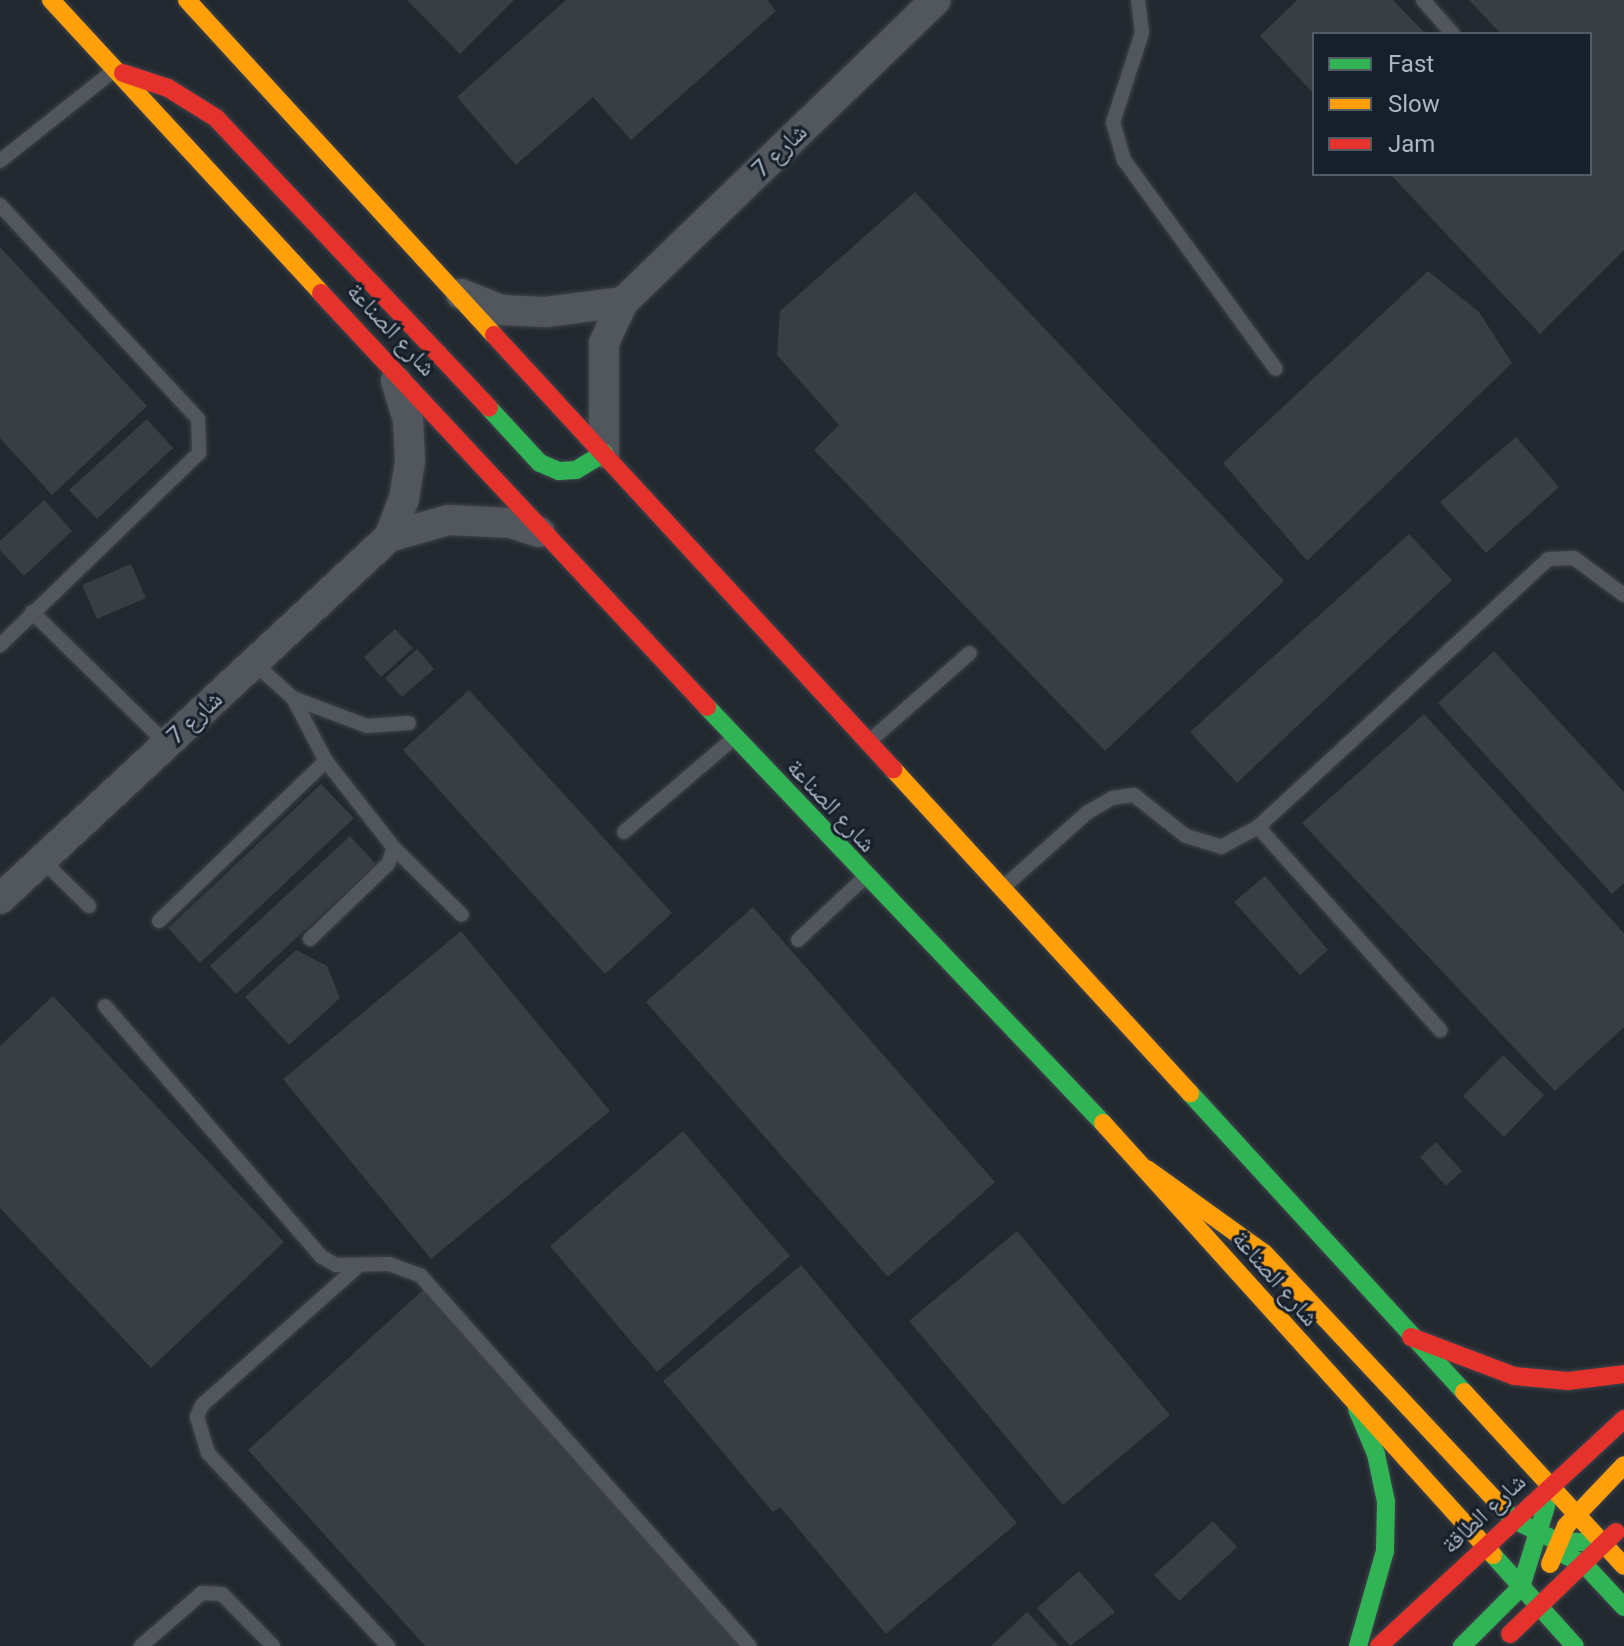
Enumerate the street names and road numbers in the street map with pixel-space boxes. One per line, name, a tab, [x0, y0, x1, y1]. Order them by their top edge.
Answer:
street label: شارع 7	[747, 118, 813, 184]
street label: شارع الصناعة	[341, 277, 441, 383]
street label: شارع 7	[161, 685, 229, 751]
street label: شارع الصناعة	[781, 753, 881, 859]
street label: شارع الصناعة	[1226, 1225, 1324, 1333]
street label: شارع الطاقة	[1436, 1468, 1532, 1560]

